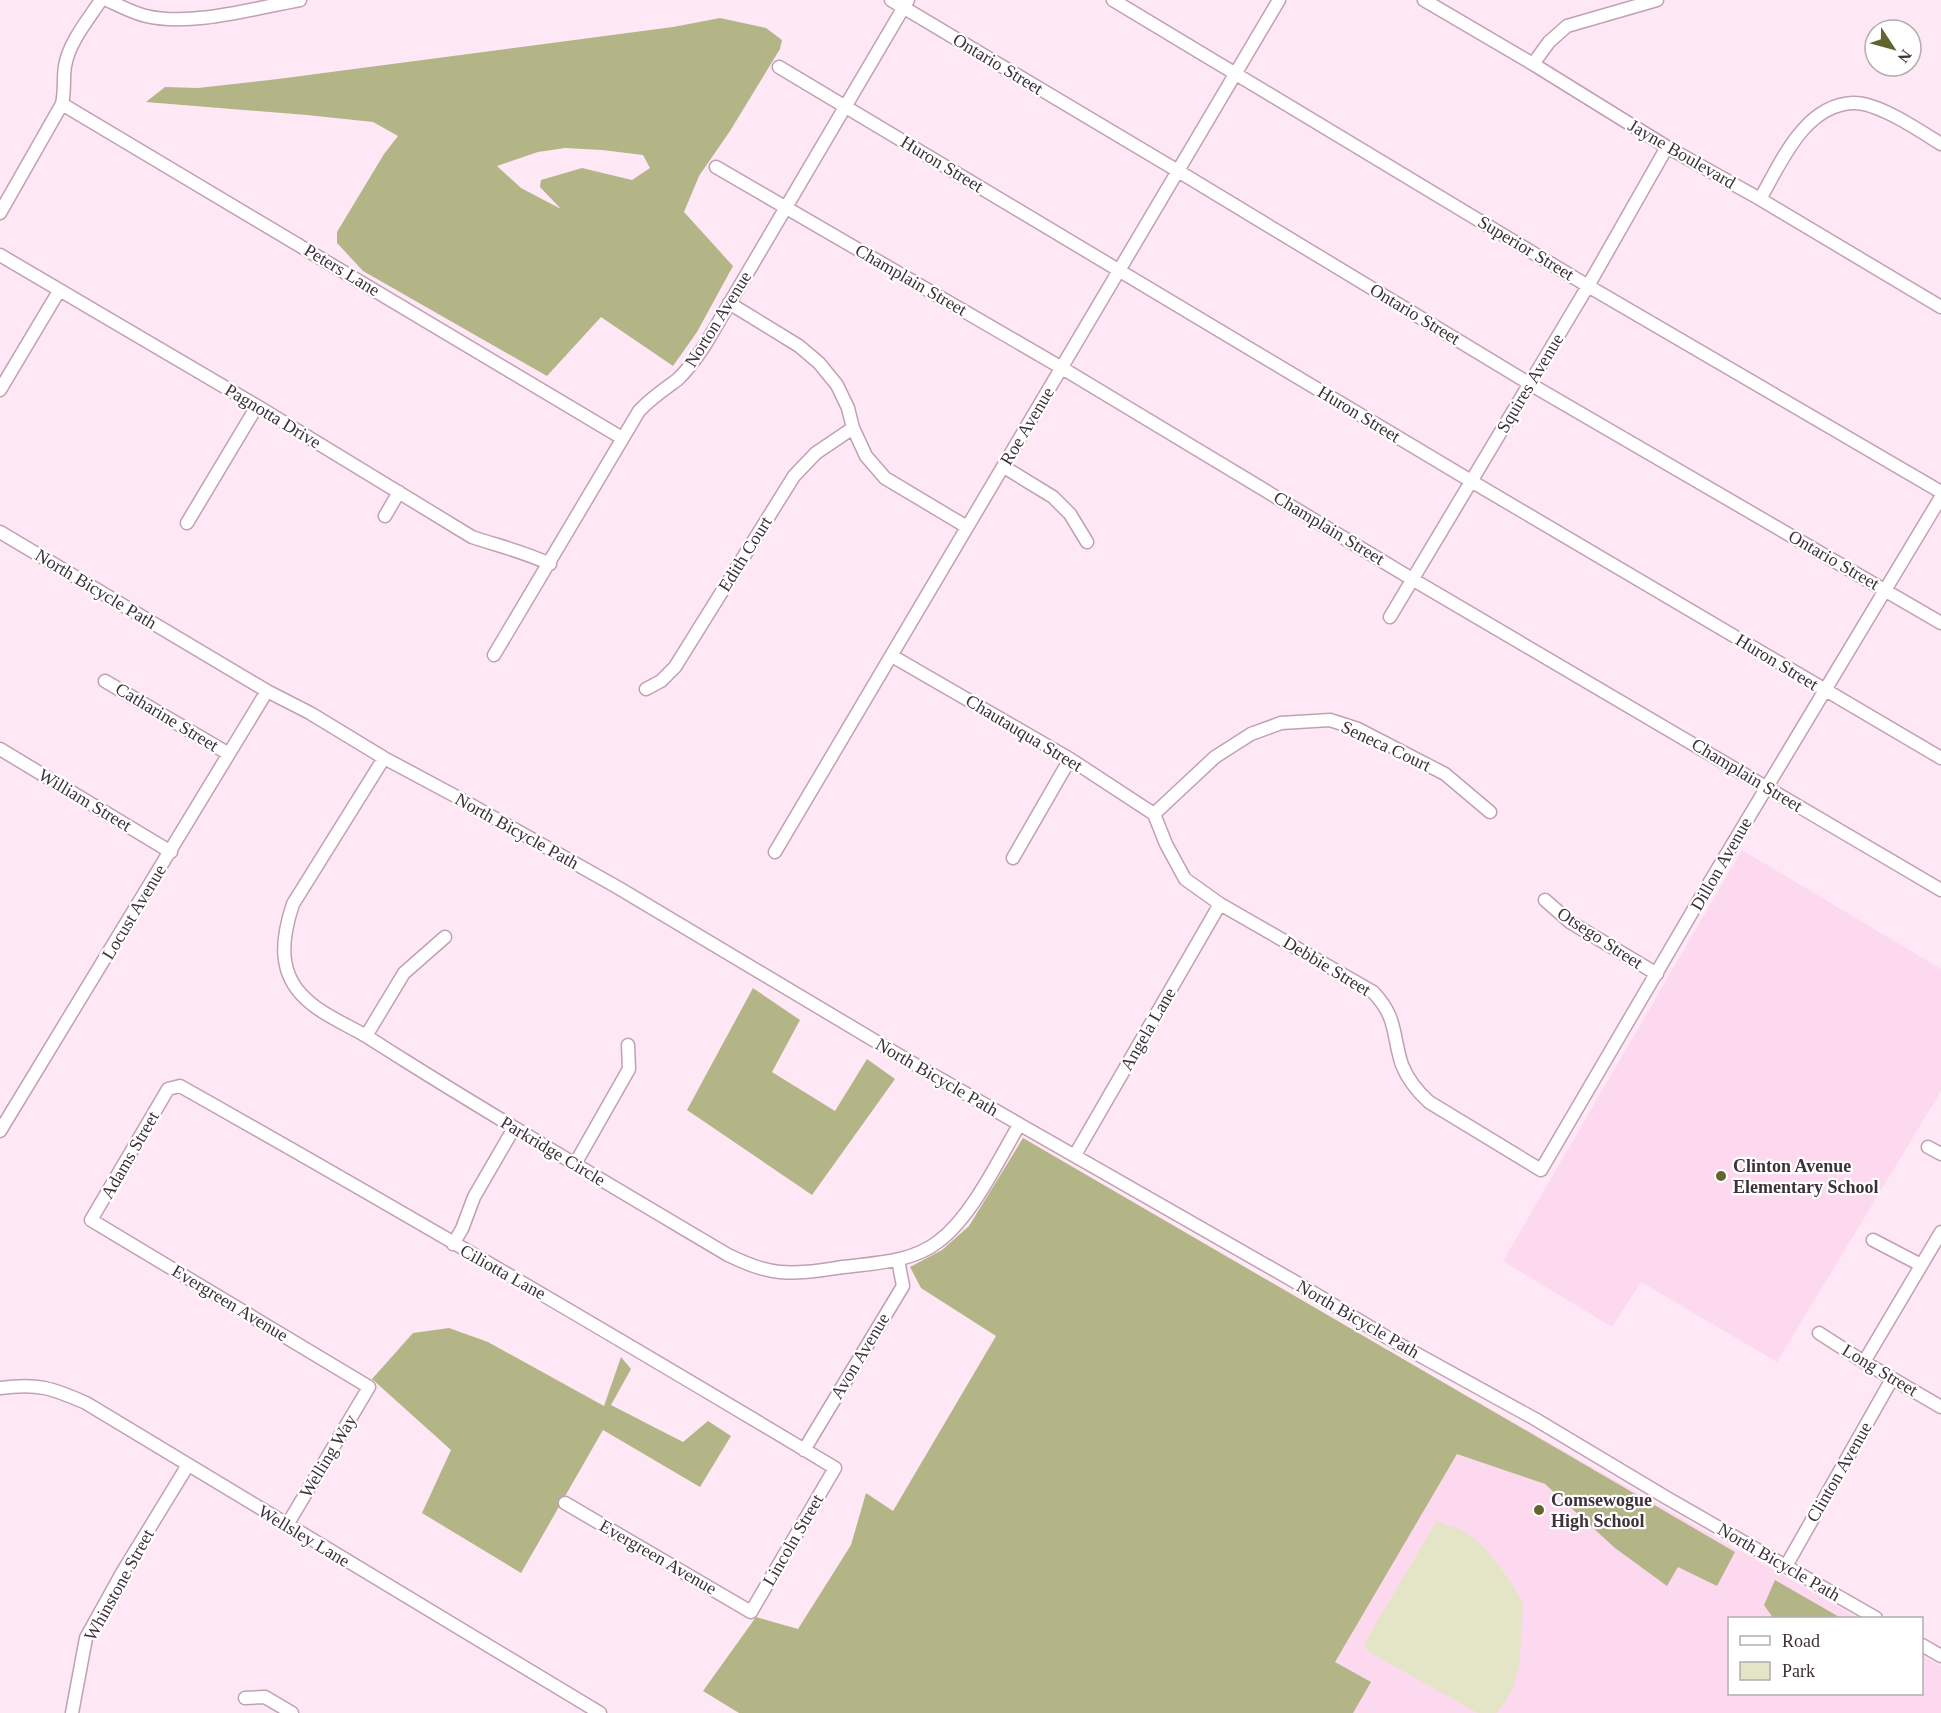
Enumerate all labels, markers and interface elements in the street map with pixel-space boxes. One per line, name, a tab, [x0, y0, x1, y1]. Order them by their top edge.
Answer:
north arrow	[1863, 18, 1923, 78]
street label: Ontario Street	[949, 29, 1047, 99]
text: N	[1894, 47, 1915, 67]
street label: Jayne Boulevard	[1625, 115, 1739, 193]
street label: Huron Street	[897, 132, 987, 196]
street label: Superior Street	[1474, 211, 1578, 285]
street label: Peters Lane	[301, 240, 383, 300]
street label: Champlain Street	[852, 240, 970, 320]
street label: Norton Avenue	[681, 267, 755, 371]
street label: Ontario Street	[1366, 279, 1464, 349]
street label: Squires Avenue	[1493, 330, 1567, 436]
street label: Pagnotta Drive	[221, 379, 325, 453]
street label: Huron Street	[1314, 382, 1404, 446]
street label: Roe Avenue	[996, 383, 1058, 469]
street label: Champlain Street	[1270, 487, 1388, 569]
street label: Edith Court	[714, 513, 776, 595]
street label: Ontario Street	[1785, 526, 1883, 594]
street label: North Bicycle Path	[32, 545, 160, 633]
street label: Huron Street	[1732, 630, 1822, 694]
street label: Catharine Street	[112, 678, 222, 756]
street label: Chautauqua Street	[962, 690, 1086, 776]
street label: Seneca Court	[1338, 717, 1434, 775]
street label: Champlain Street	[1688, 734, 1806, 816]
street label: William Street	[35, 764, 135, 836]
street label: North Bicycle Path	[452, 789, 582, 873]
street label: Dillon Avenue	[1686, 814, 1756, 914]
street label: Locust Avenue	[98, 861, 170, 963]
street label: Otsego Street	[1554, 903, 1646, 973]
street label: Debbie Street	[1280, 932, 1374, 1000]
street label: Angela Lane	[1116, 984, 1180, 1074]
street label: North Bicycle Path	[872, 1034, 1002, 1120]
street label: Adams Street	[97, 1108, 163, 1202]
street label: Parkridge Circle	[497, 1112, 609, 1190]
place label: Clinton Avenue Elementary School	[1733, 1156, 1879, 1197]
marker: Clinton Avenue Elementary School	[1714, 1169, 1728, 1183]
street label: Ciliotta Lane	[457, 1240, 549, 1304]
street label: Evergreen Avenue	[168, 1260, 292, 1346]
street label: North Bicycle Path	[1293, 1276, 1423, 1362]
street label: Avon Avenue	[826, 1309, 894, 1403]
street label: Long Street	[1839, 1340, 1921, 1400]
street label: Welling Way	[295, 1411, 361, 1501]
street label: Clinton Avenue	[1802, 1418, 1876, 1526]
place label: Comsewogue High School	[1551, 1490, 1652, 1531]
street label: Lincoln Street	[759, 1491, 827, 1589]
street label: Wellsley Lane	[255, 1501, 353, 1571]
marker: Comsewogue High School	[1532, 1503, 1546, 1517]
street label: Evergreen Avenue	[596, 1515, 720, 1599]
street label: North Bicycle Path	[1714, 1519, 1844, 1605]
street label: Whinstone Street	[80, 1526, 158, 1644]
legend	[1728, 1617, 1923, 1695]
text: Road	[1782, 1631, 1820, 1651]
text: Park	[1782, 1661, 1815, 1681]

